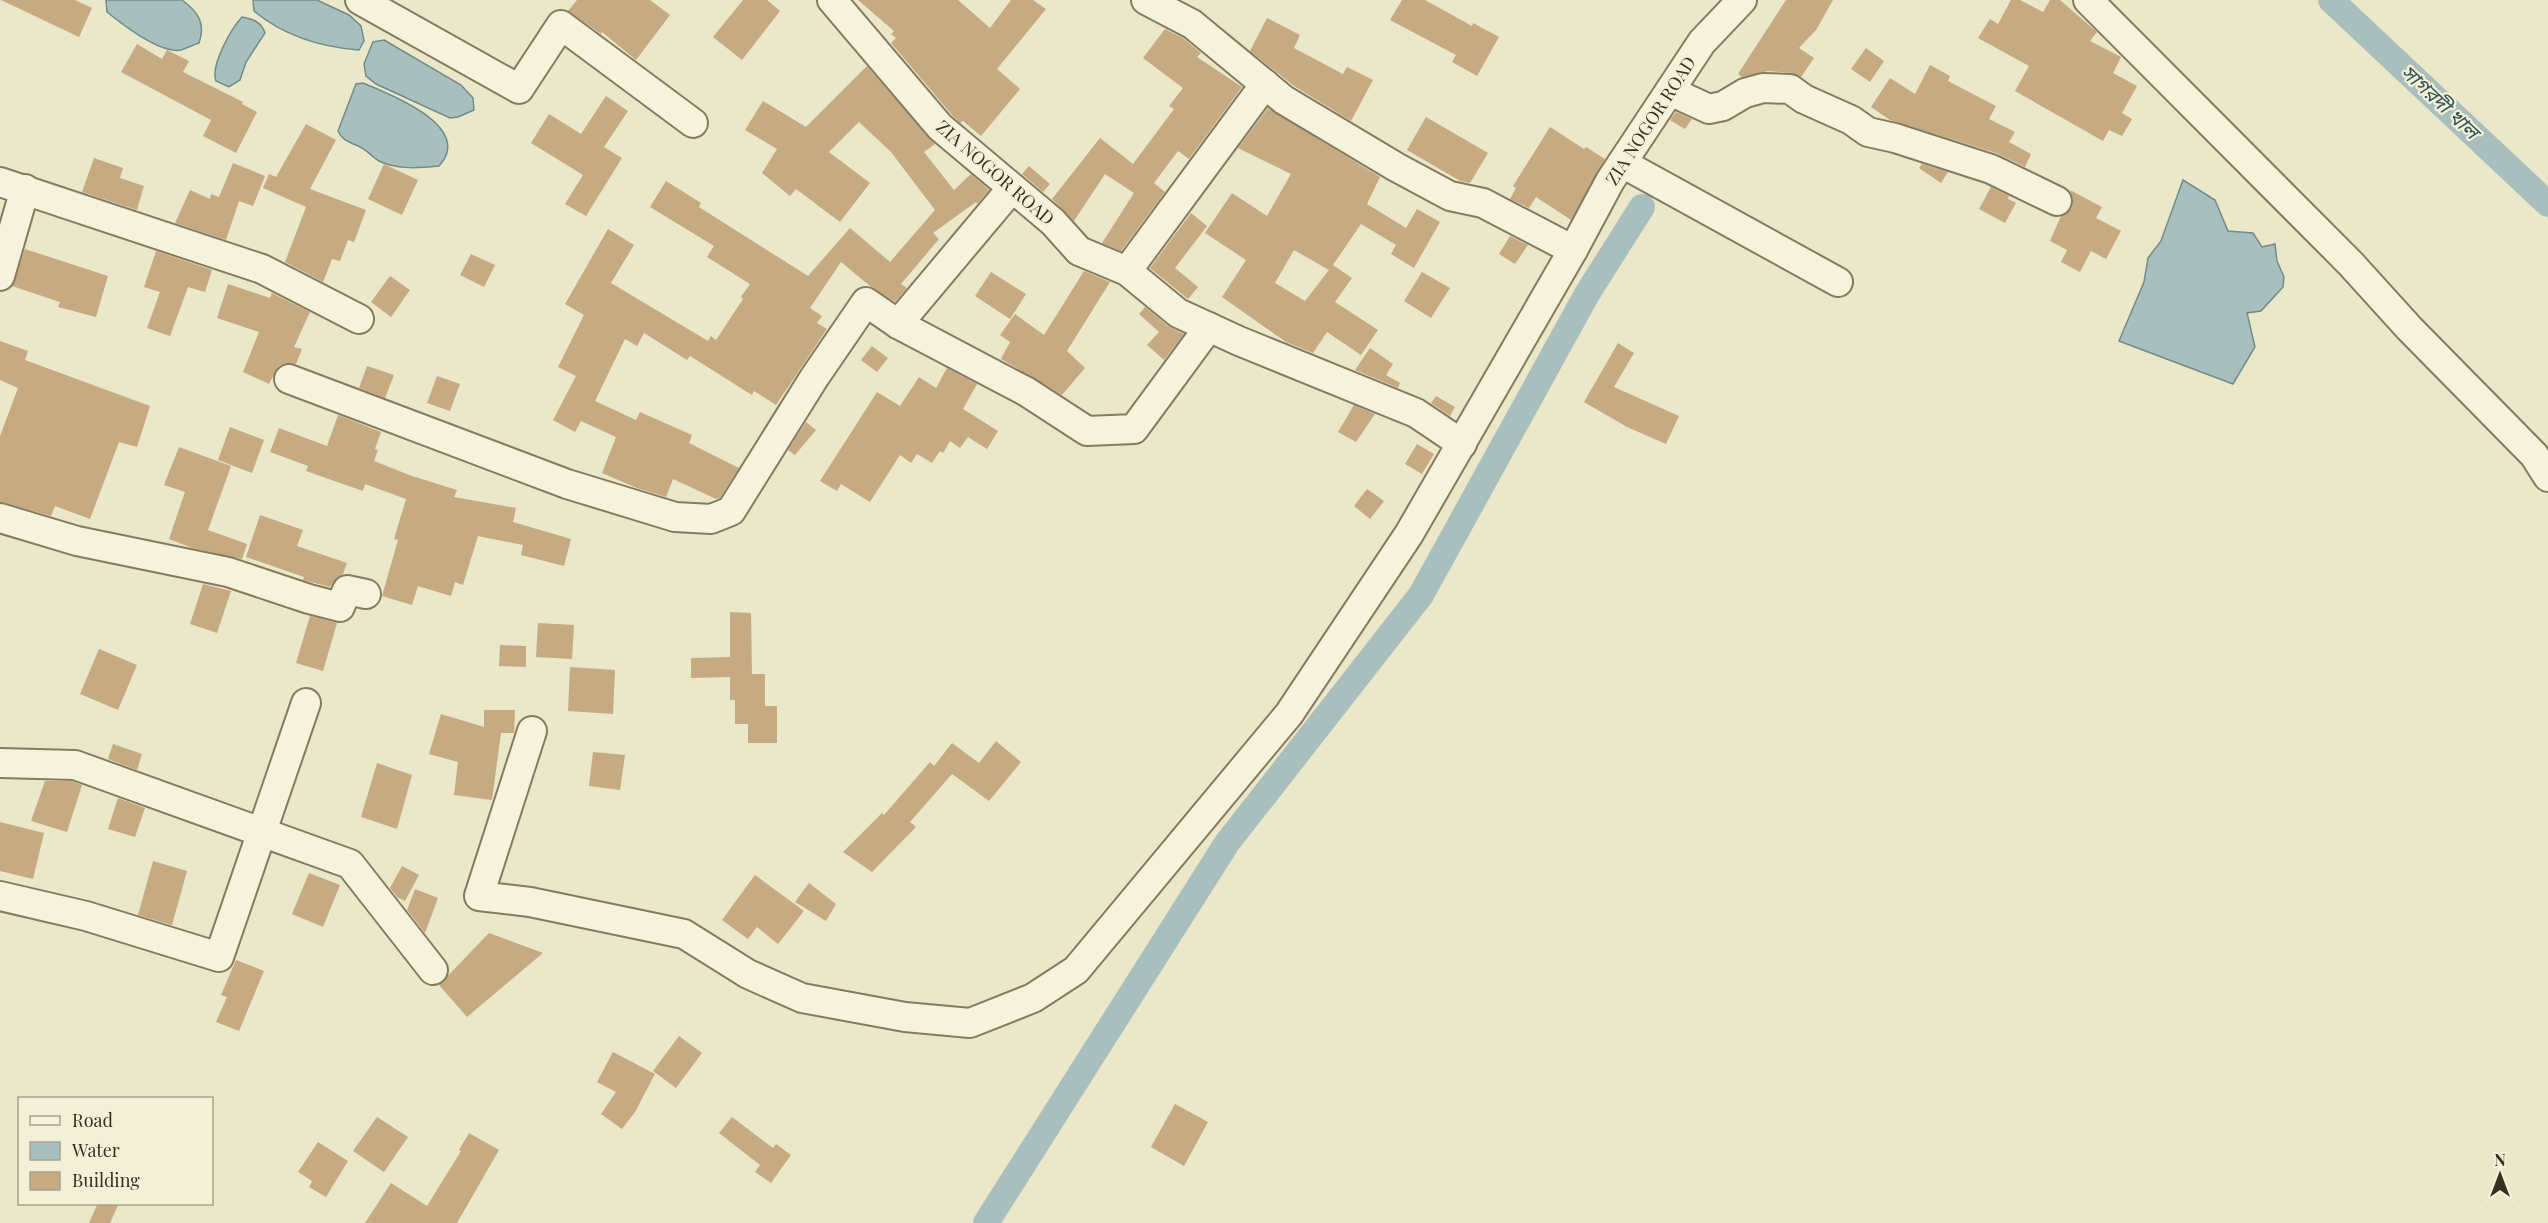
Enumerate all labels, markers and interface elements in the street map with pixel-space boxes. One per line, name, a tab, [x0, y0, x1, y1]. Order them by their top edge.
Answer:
street label: ZIA NOGOR ROAD	[1600, 51, 1701, 189]
water label: সাগরদী খাল	[2396, 58, 2488, 146]
street label: ZIA NOGOR ROAD	[932, 114, 1060, 230]
legend	[18, 1097, 213, 1205]
text: Road	[72, 1108, 113, 1132]
text: Water	[71, 1138, 120, 1162]
north arrow	[2470, 1145, 2530, 1205]
text: N	[2494, 1149, 2506, 1170]
text: Building	[72, 1168, 140, 1192]

